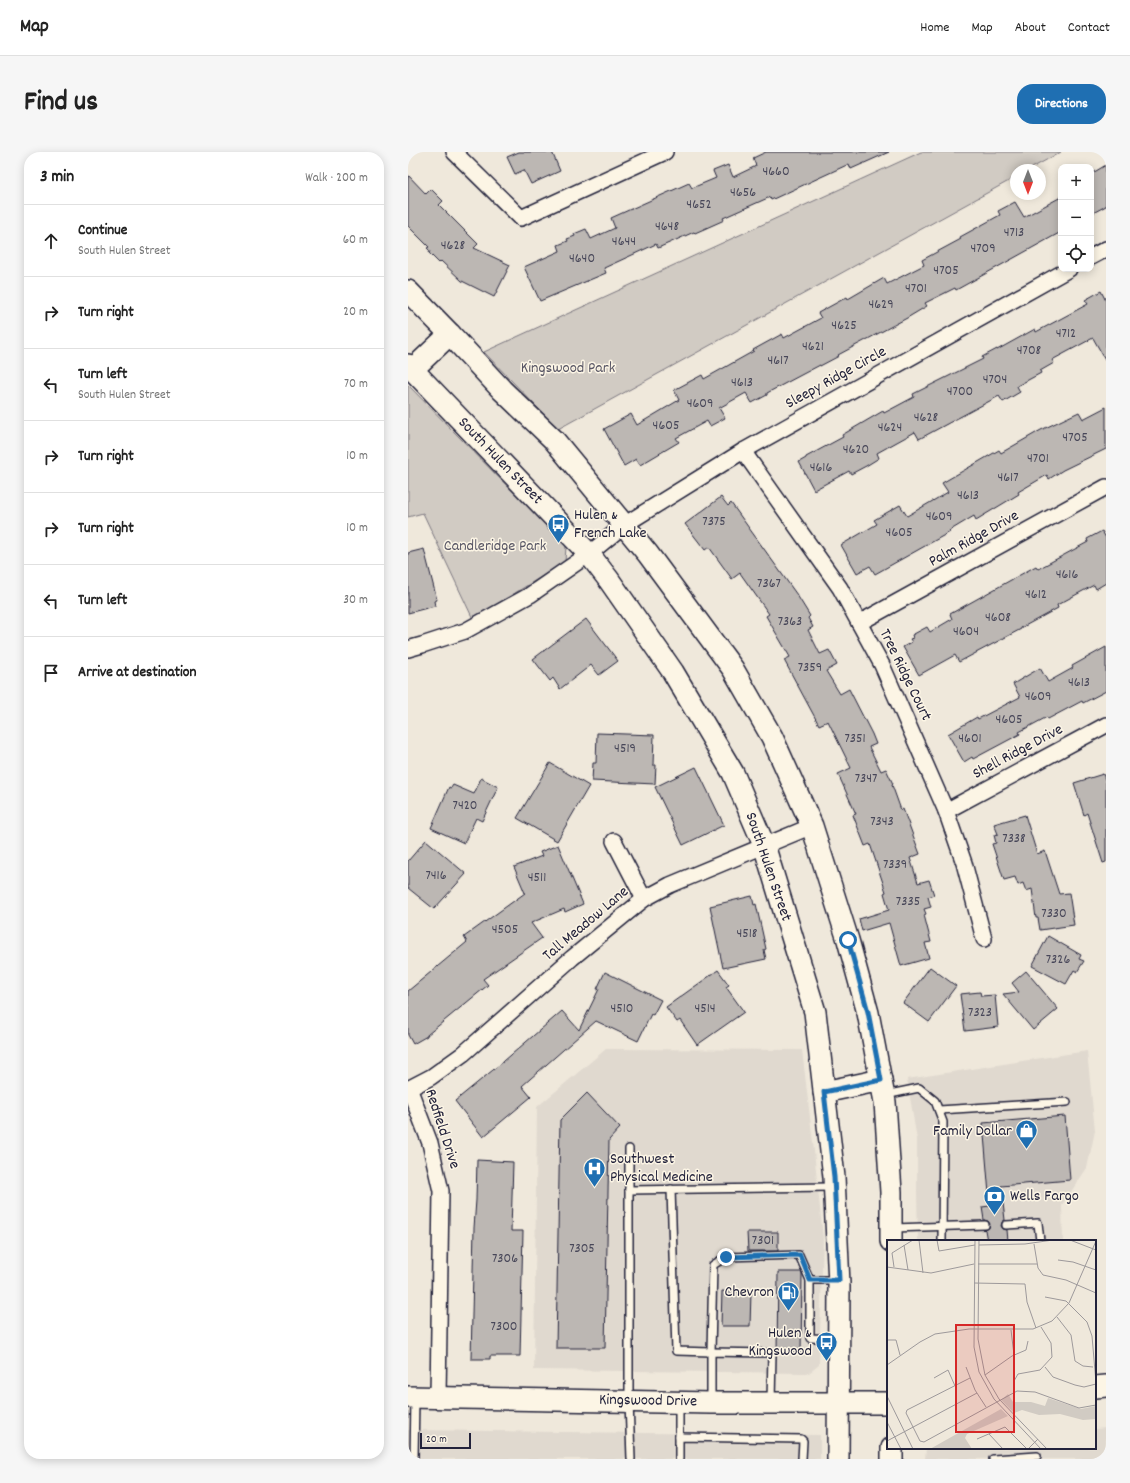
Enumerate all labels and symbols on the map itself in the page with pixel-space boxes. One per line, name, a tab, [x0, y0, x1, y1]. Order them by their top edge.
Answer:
house number: 4660	[762, 162, 790, 182]
north arrow	[1010, 164, 1046, 200]
house number: 4656	[730, 183, 756, 203]
house number: 4652	[686, 195, 712, 215]
house number: 4648	[655, 217, 679, 237]
house number: 4713	[1004, 223, 1024, 243]
house number: 4644	[612, 232, 636, 252]
house number: 4628	[441, 236, 466, 256]
house number: 4709	[970, 239, 996, 259]
house number: 4640	[569, 249, 595, 269]
house number: 4705	[933, 261, 959, 281]
house number: 4701	[905, 279, 927, 299]
house number: 4629	[868, 295, 894, 315]
house number: 4625	[831, 316, 857, 336]
house number: 4712	[1056, 324, 1076, 344]
house number: 4621	[802, 337, 824, 357]
street label: Sleepy Ridge Circle	[781, 341, 891, 415]
house number: 4708	[1017, 341, 1042, 361]
house number: 4617	[767, 351, 789, 371]
park label: Kingswood Park	[521, 357, 615, 380]
house number: 4704	[983, 370, 1007, 390]
house number: 4613	[731, 373, 753, 393]
house number: 4700	[947, 382, 973, 402]
house number: 4609	[687, 394, 713, 414]
house number: 4628	[914, 408, 939, 428]
street label: South Hulen Street	[452, 412, 548, 510]
house number: 4605	[653, 416, 679, 436]
house number: 4624	[878, 418, 902, 438]
house number: 4705	[1062, 428, 1088, 448]
house number: 4620	[843, 440, 869, 460]
house number: 4701	[1027, 449, 1049, 469]
house number: 4616	[810, 458, 832, 478]
house number: 4617	[997, 468, 1019, 488]
house number: 4613	[957, 486, 979, 506]
place label: Hulen & French Lake	[574, 504, 647, 545]
street label: Palm Ridge Drive	[925, 505, 1023, 573]
house number: 4609	[926, 507, 952, 527]
bus stop icon: Hulen & French Lake	[546, 511, 572, 544]
house number: 7375	[702, 512, 726, 532]
house number: 4605	[886, 523, 912, 543]
park label: Candleridge Park	[444, 535, 546, 558]
house number: 4616	[1056, 565, 1078, 585]
house number: 7367	[757, 574, 781, 594]
house number: 4612	[1025, 585, 1047, 605]
house number: 4608	[985, 608, 1011, 628]
house number: 7363	[778, 612, 802, 632]
house number: 4604	[953, 622, 979, 642]
street label: Tree Ridge Court	[873, 625, 937, 725]
house number: 7359	[798, 658, 822, 678]
house number: 4613	[1068, 673, 1090, 693]
house number: 4609	[1025, 687, 1051, 707]
house number: 4605	[996, 710, 1022, 730]
street label: Shell Ridge Drive	[969, 718, 1067, 786]
house number: 7351	[844, 729, 866, 749]
house number: 4601	[958, 729, 982, 749]
house number: 4519	[614, 739, 636, 759]
house number: 7347	[855, 769, 877, 789]
house number: 7420	[453, 796, 477, 816]
street label: South Hulen Street	[739, 809, 797, 925]
house number: 7343	[870, 812, 894, 832]
house number: 7338	[1002, 829, 1026, 849]
house number: 7339	[883, 855, 907, 875]
house number: 7416	[425, 866, 447, 886]
house number: 4511	[528, 868, 546, 888]
street label: Tall Meadow Lane	[538, 881, 634, 967]
house number: 7335	[896, 892, 920, 912]
house number: 7330	[1041, 904, 1067, 924]
house number: 4505	[492, 920, 518, 940]
house number: 4518	[737, 924, 758, 944]
route start	[839, 931, 857, 949]
house number: 7326	[1046, 950, 1070, 970]
house number: 4510	[611, 999, 634, 1019]
house number: 4514	[694, 999, 716, 1019]
house number: 7323	[968, 1003, 992, 1023]
street label: Redfield Drive	[418, 1086, 466, 1172]
shop icon: Family Dollar	[1014, 1118, 1040, 1151]
place label: Family Dollar	[933, 1120, 1012, 1143]
place label: Southwest Physical Medicine	[610, 1148, 713, 1189]
hospital icon: Southwest Physical Medicine	[582, 1155, 608, 1188]
bank icon: Wells Fargo	[981, 1183, 1007, 1216]
place label: Wells Fargo	[1010, 1185, 1079, 1208]
house number: 7301	[752, 1231, 774, 1251]
house number: 7305	[569, 1239, 595, 1259]
inset map	[887, 1240, 1096, 1449]
route end	[717, 1248, 735, 1266]
house number: 7306	[492, 1249, 518, 1269]
fuel station icon: Chevron	[776, 1279, 802, 1312]
place label: Chevron	[725, 1281, 774, 1304]
house number: 7300	[491, 1317, 517, 1337]
place label: Hulen & Kingswood	[748, 1322, 812, 1363]
bus stop icon: Hulen & Kingswood	[814, 1329, 840, 1362]
street label: Kingswood Drive	[599, 1389, 697, 1413]
scale bar	[420, 1431, 471, 1450]

